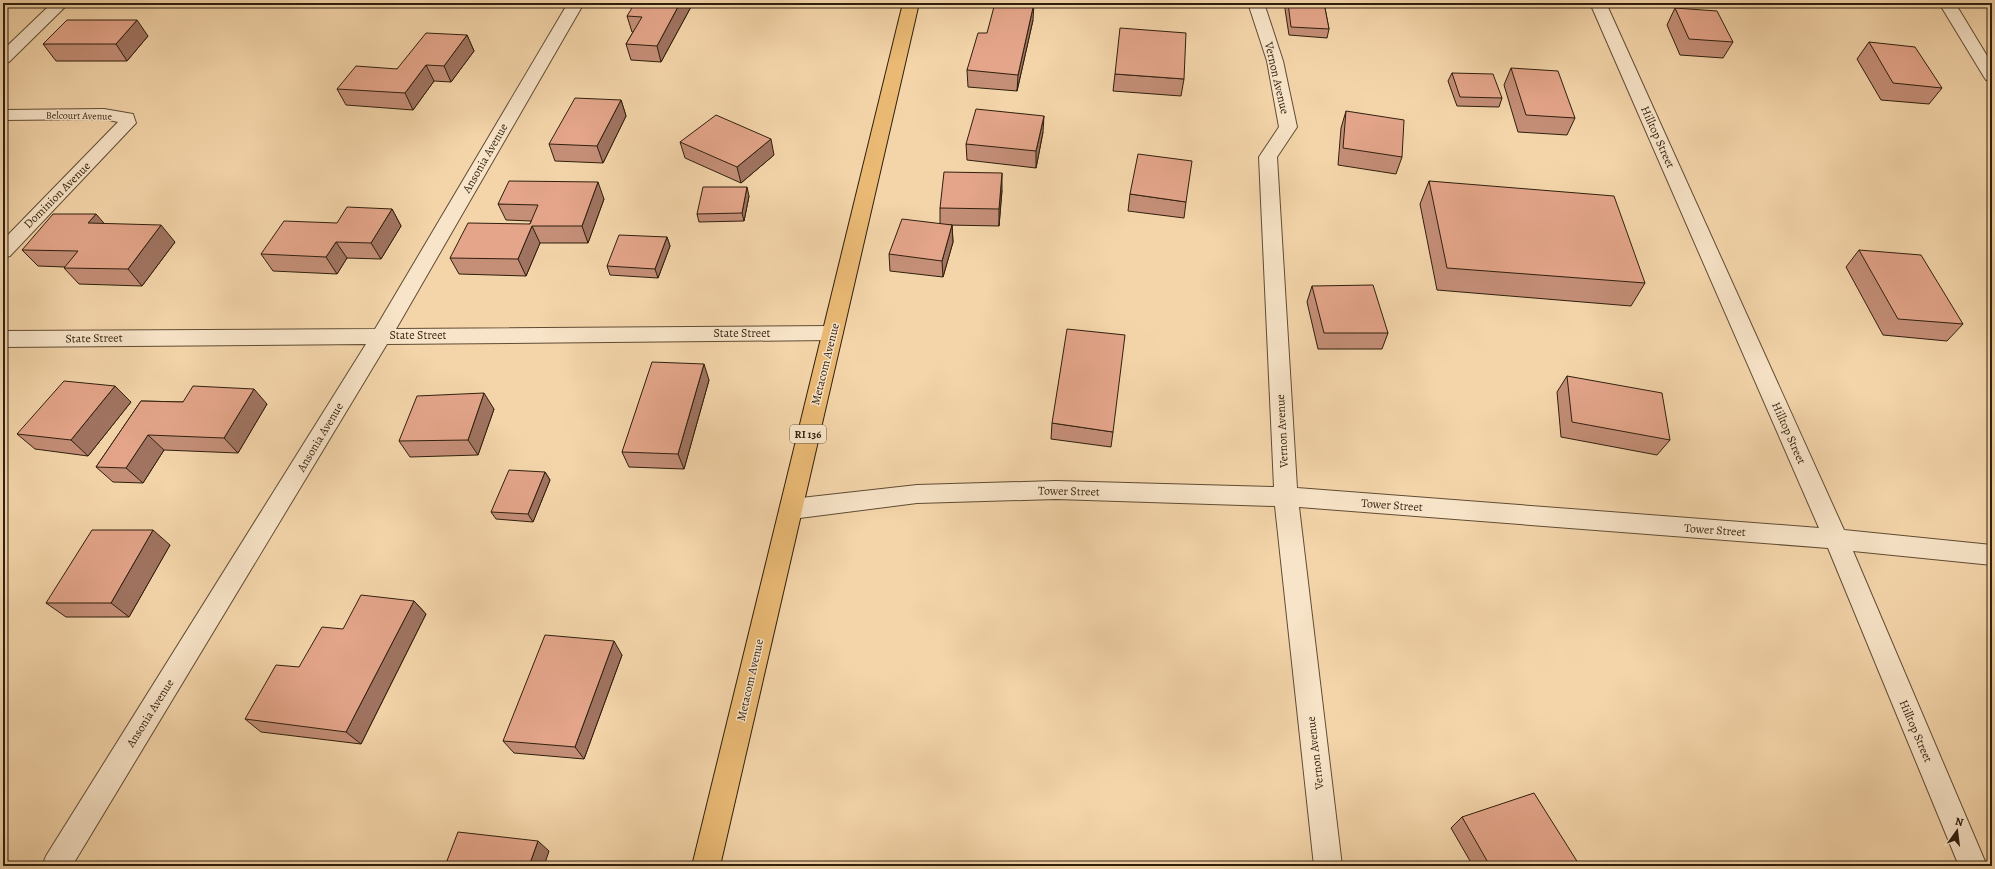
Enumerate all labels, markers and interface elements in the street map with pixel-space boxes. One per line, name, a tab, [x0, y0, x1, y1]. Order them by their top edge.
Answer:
street label: Vernon Avenue	[1261, 39, 1293, 116]
street label: Hilltop Street	[1637, 103, 1679, 171]
street label: Belcourt Avenue	[46, 108, 113, 123]
street label: Ansonia Avenue	[458, 120, 511, 197]
street label: Dominion Avenue	[20, 158, 94, 232]
street label: Metacom Avenue	[807, 321, 843, 407]
street label: State Street	[713, 325, 771, 341]
street label: State Street	[389, 327, 447, 343]
street label: State Street	[65, 330, 123, 346]
street label: Vernon Avenue	[1272, 394, 1292, 469]
street label: Hilltop Street	[1768, 399, 1810, 467]
street label: Ansonia Avenue	[293, 400, 347, 475]
road number: RI 136	[790, 425, 826, 443]
street label: Tower Street	[1038, 482, 1100, 500]
street label: Tower Street	[1361, 495, 1423, 515]
street label: Tower Street	[1684, 520, 1746, 540]
street label: Metacom Avenue	[733, 637, 767, 723]
street label: Ansonia Avenue	[122, 676, 177, 751]
street label: Hilltop Street	[1896, 697, 1936, 765]
street label: Vernon Avenue	[1303, 715, 1328, 792]
north arrow	[1937, 811, 1977, 851]
text: N	[1954, 814, 1965, 830]

